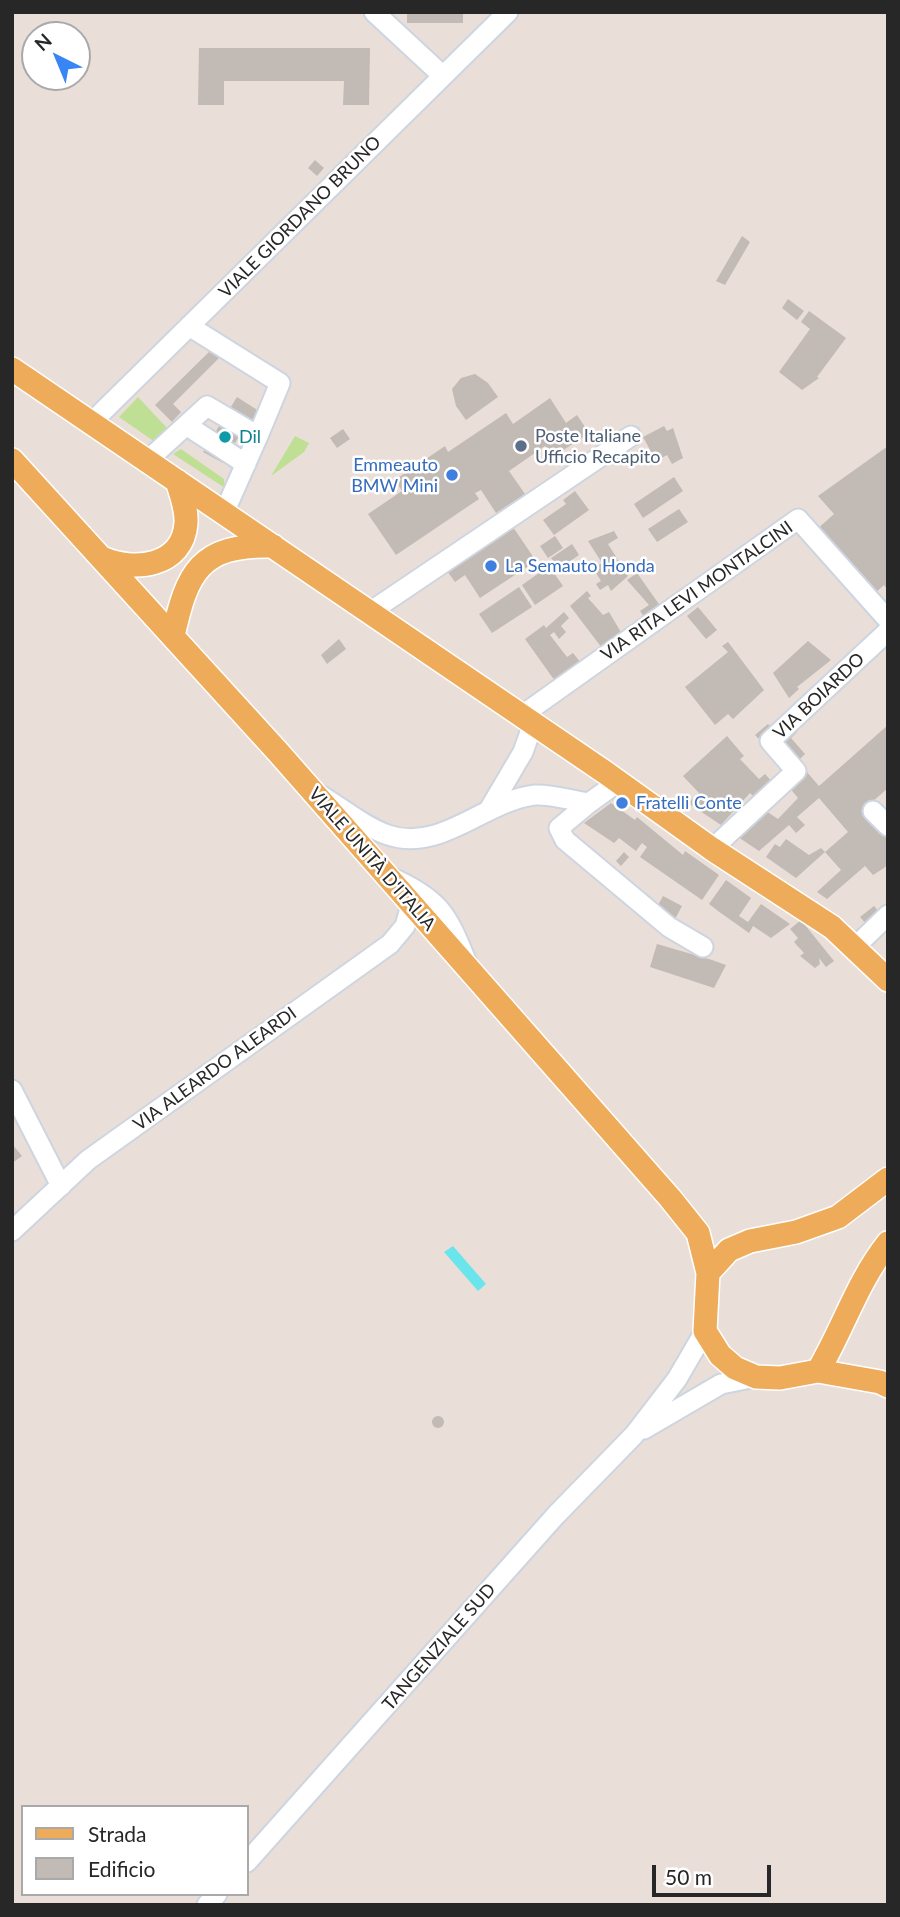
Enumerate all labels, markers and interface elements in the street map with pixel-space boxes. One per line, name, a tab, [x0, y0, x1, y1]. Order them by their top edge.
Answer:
north arrow	[21, 21, 91, 91]
text: N	[29, 28, 56, 55]
street label: VIALE GIORDANO BRUNO	[215, 132, 385, 302]
place label: Poste Italiane Ufficio Recapito	[535, 425, 660, 467]
place label: Dil	[239, 426, 261, 448]
marker: Dil	[217, 429, 233, 445]
marker: Poste Italiane Ufficio Recapito	[513, 438, 529, 454]
place label: Emmeauto BMW Mini	[351, 454, 438, 496]
marker: Emmeauto BMW Mini	[444, 467, 460, 483]
street label: VIA RITA LEVI MONTALCINI	[597, 517, 797, 665]
place label: La Semauto Honda	[505, 555, 655, 577]
marker: La Semauto Honda	[483, 558, 499, 574]
street label: VIA BOIARDO	[769, 648, 869, 744]
street label: VIALE UNITÀ D'ITALIA	[304, 783, 440, 935]
place label: Fratelli Conte	[636, 792, 742, 814]
marker: Fratelli Conte	[614, 795, 630, 811]
street label: VIA ALEARDO ALEARDI	[129, 1003, 301, 1135]
street label: TANGENZIALE SUD	[378, 1579, 500, 1715]
legend	[21, 1805, 248, 1896]
text: Strada	[88, 1821, 147, 1846]
scale bar	[655, 1850, 774, 1894]
text: Edificio	[88, 1856, 155, 1881]
text: 50 m	[665, 1864, 712, 1889]

